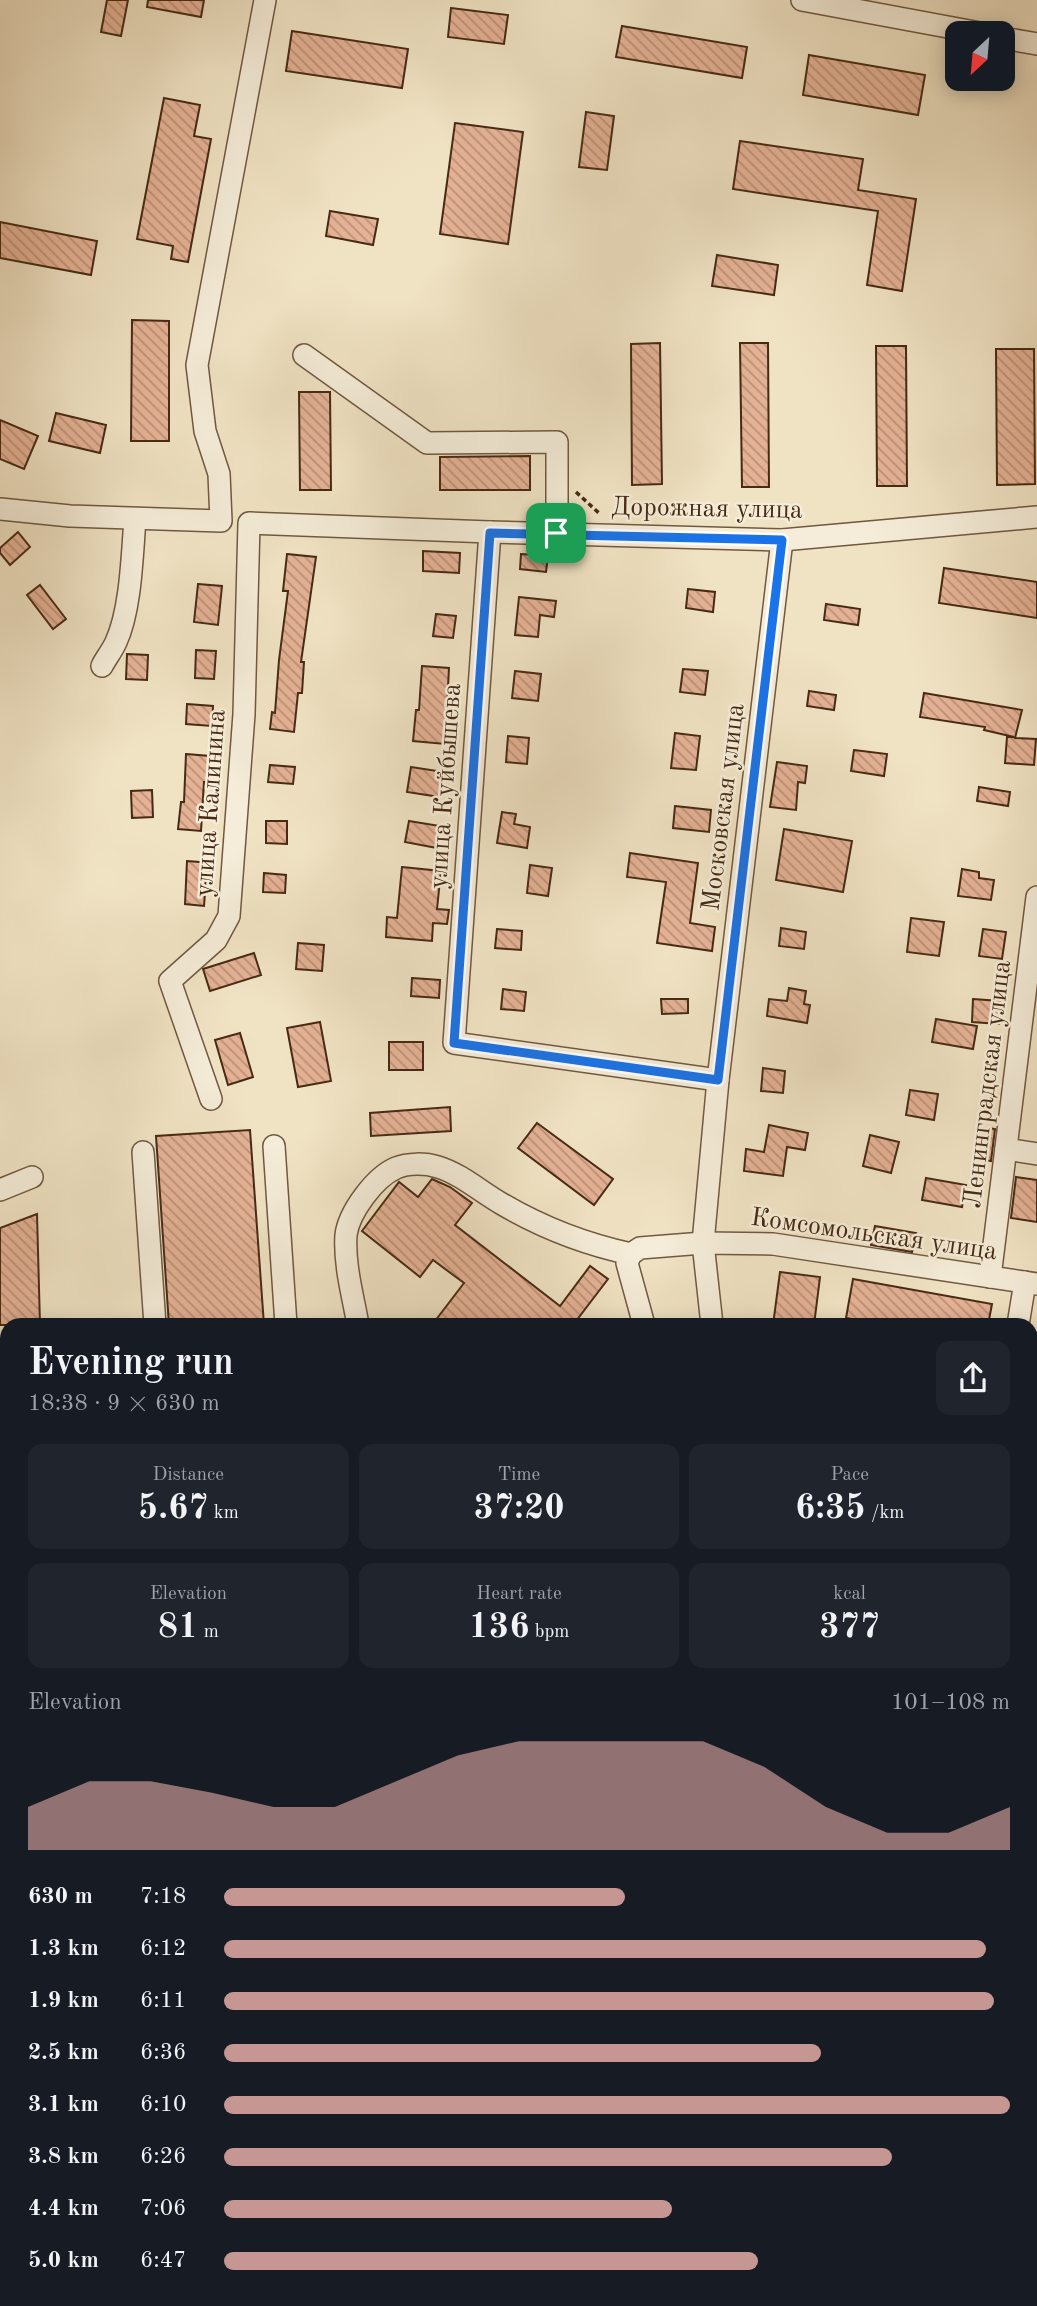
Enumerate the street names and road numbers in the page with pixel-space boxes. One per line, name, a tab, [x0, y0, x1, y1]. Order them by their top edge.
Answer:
street label: Дорожная улица	[611, 494, 803, 524]
street label: улица Куйбышева	[426, 682, 466, 890]
street label: Московская улица	[698, 702, 750, 913]
street label: улица Калинина	[191, 708, 231, 898]
street label: Ленинградская улица	[960, 959, 1016, 1210]
street label: Комсомольская улица	[749, 1205, 999, 1265]

